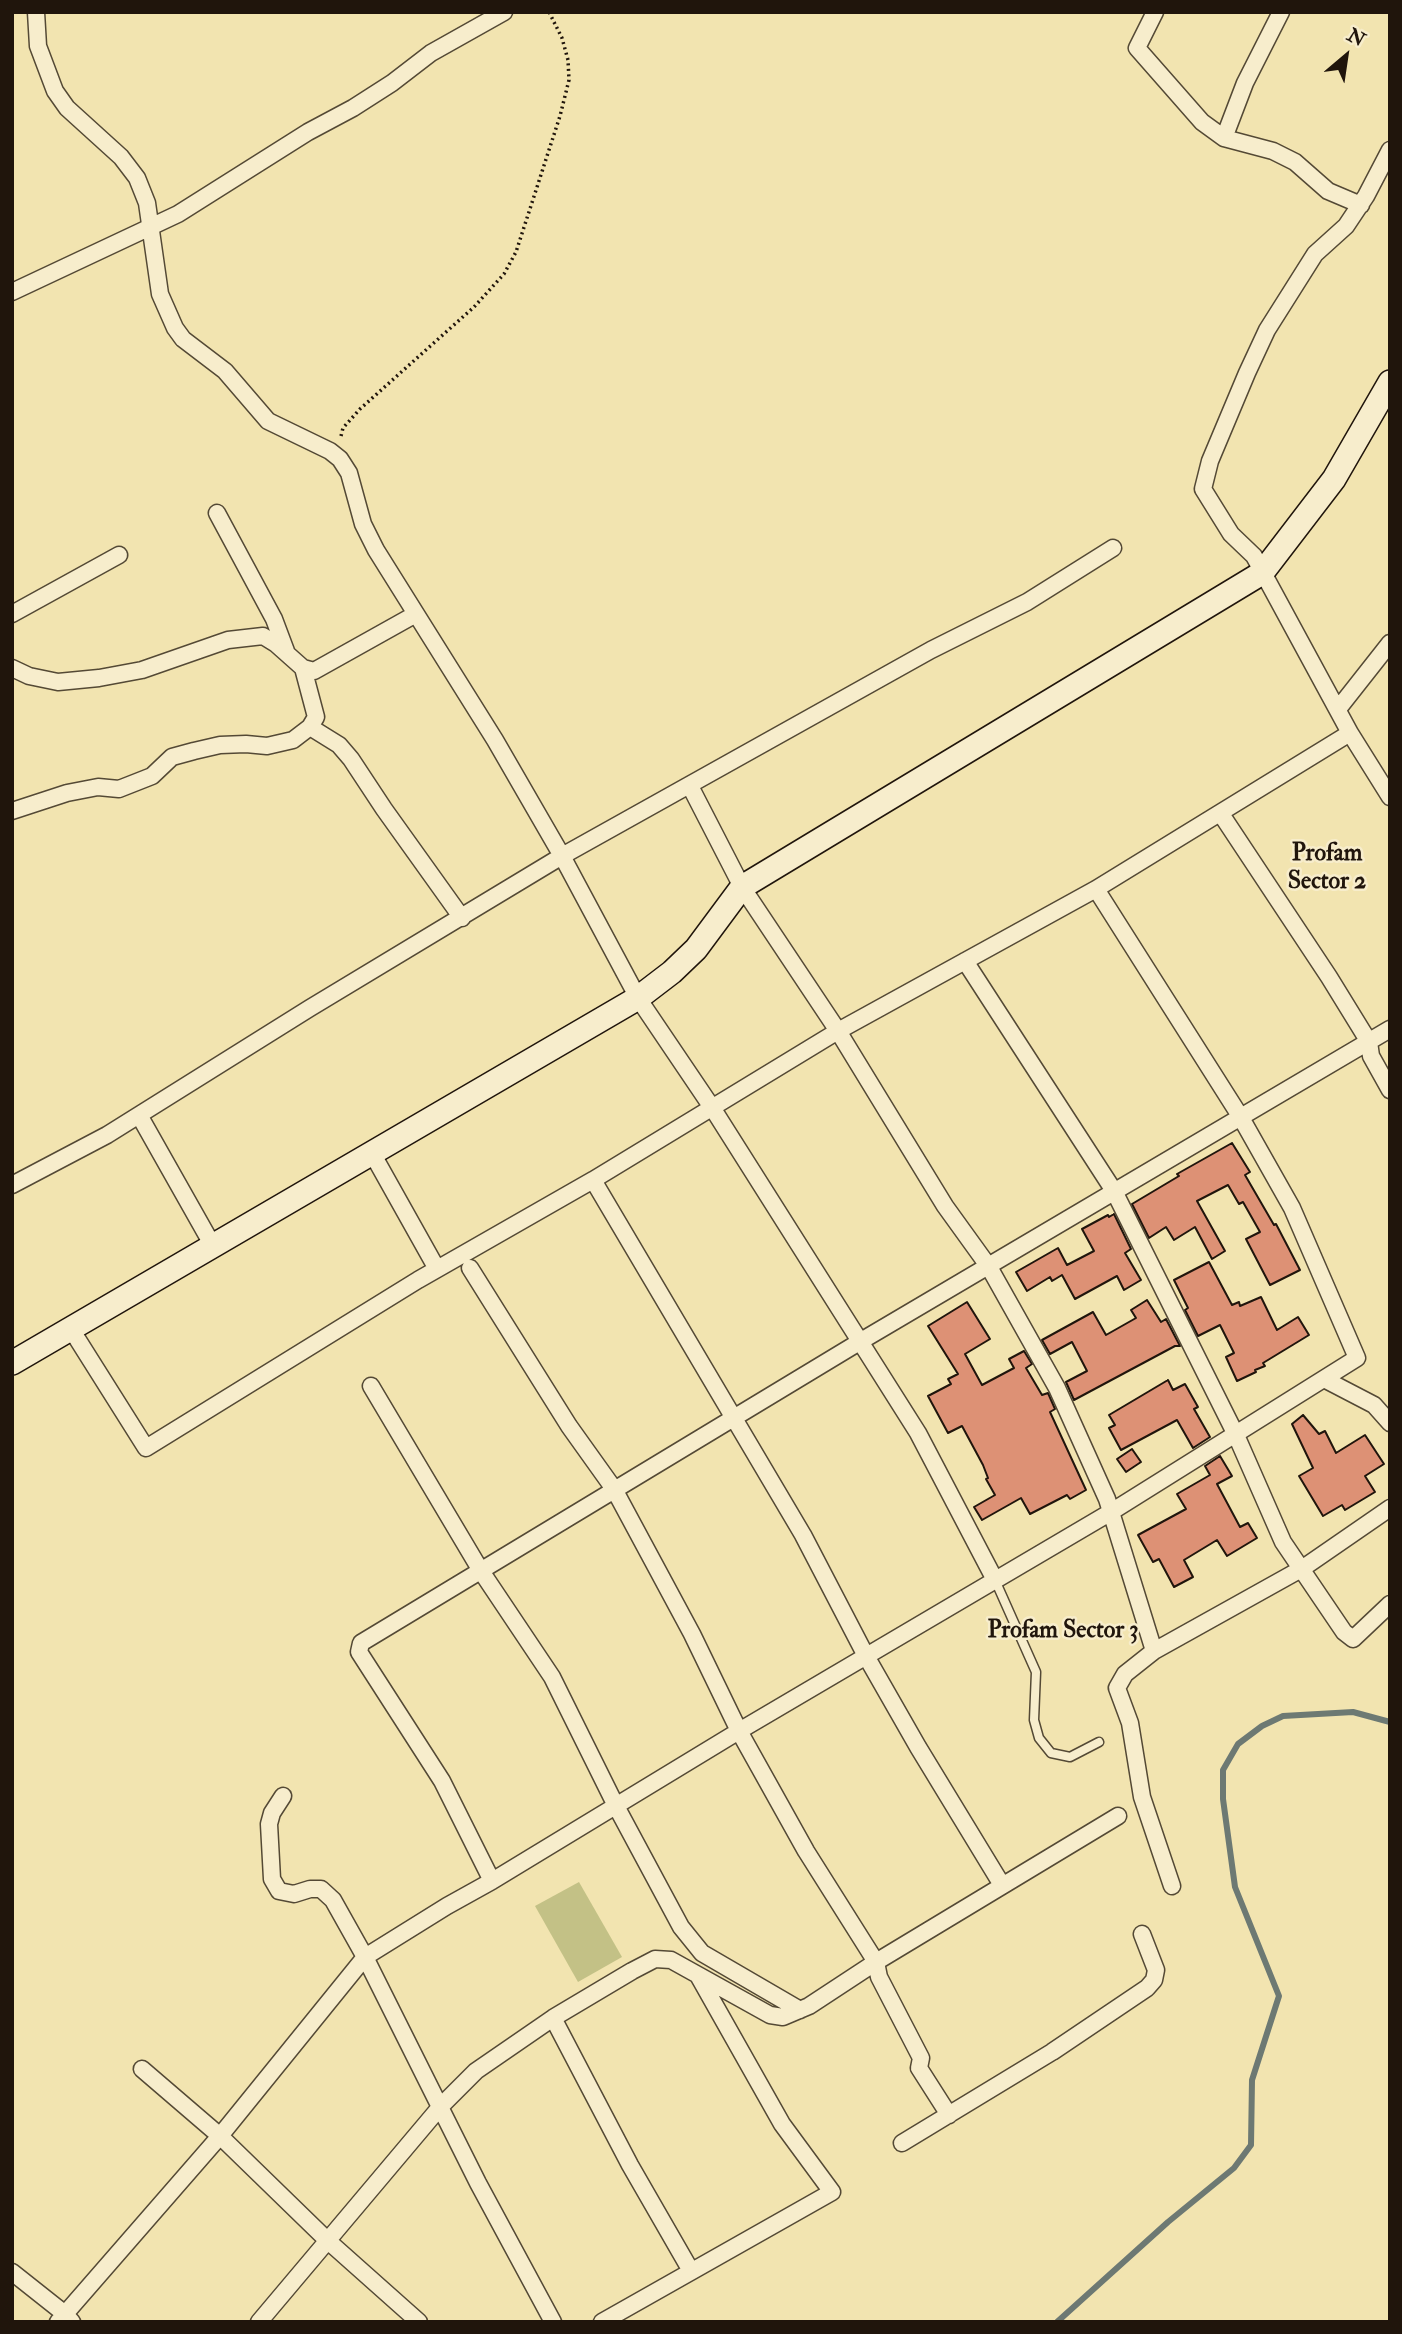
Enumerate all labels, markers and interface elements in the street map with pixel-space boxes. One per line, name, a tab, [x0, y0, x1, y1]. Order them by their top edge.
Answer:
north arrow	[1311, 21, 1381, 91]
text: N	[1343, 23, 1369, 52]
district label: Profam Sector 2	[1288, 841, 1366, 897]
district label: Profam Sector 3	[987, 1618, 1139, 1646]

